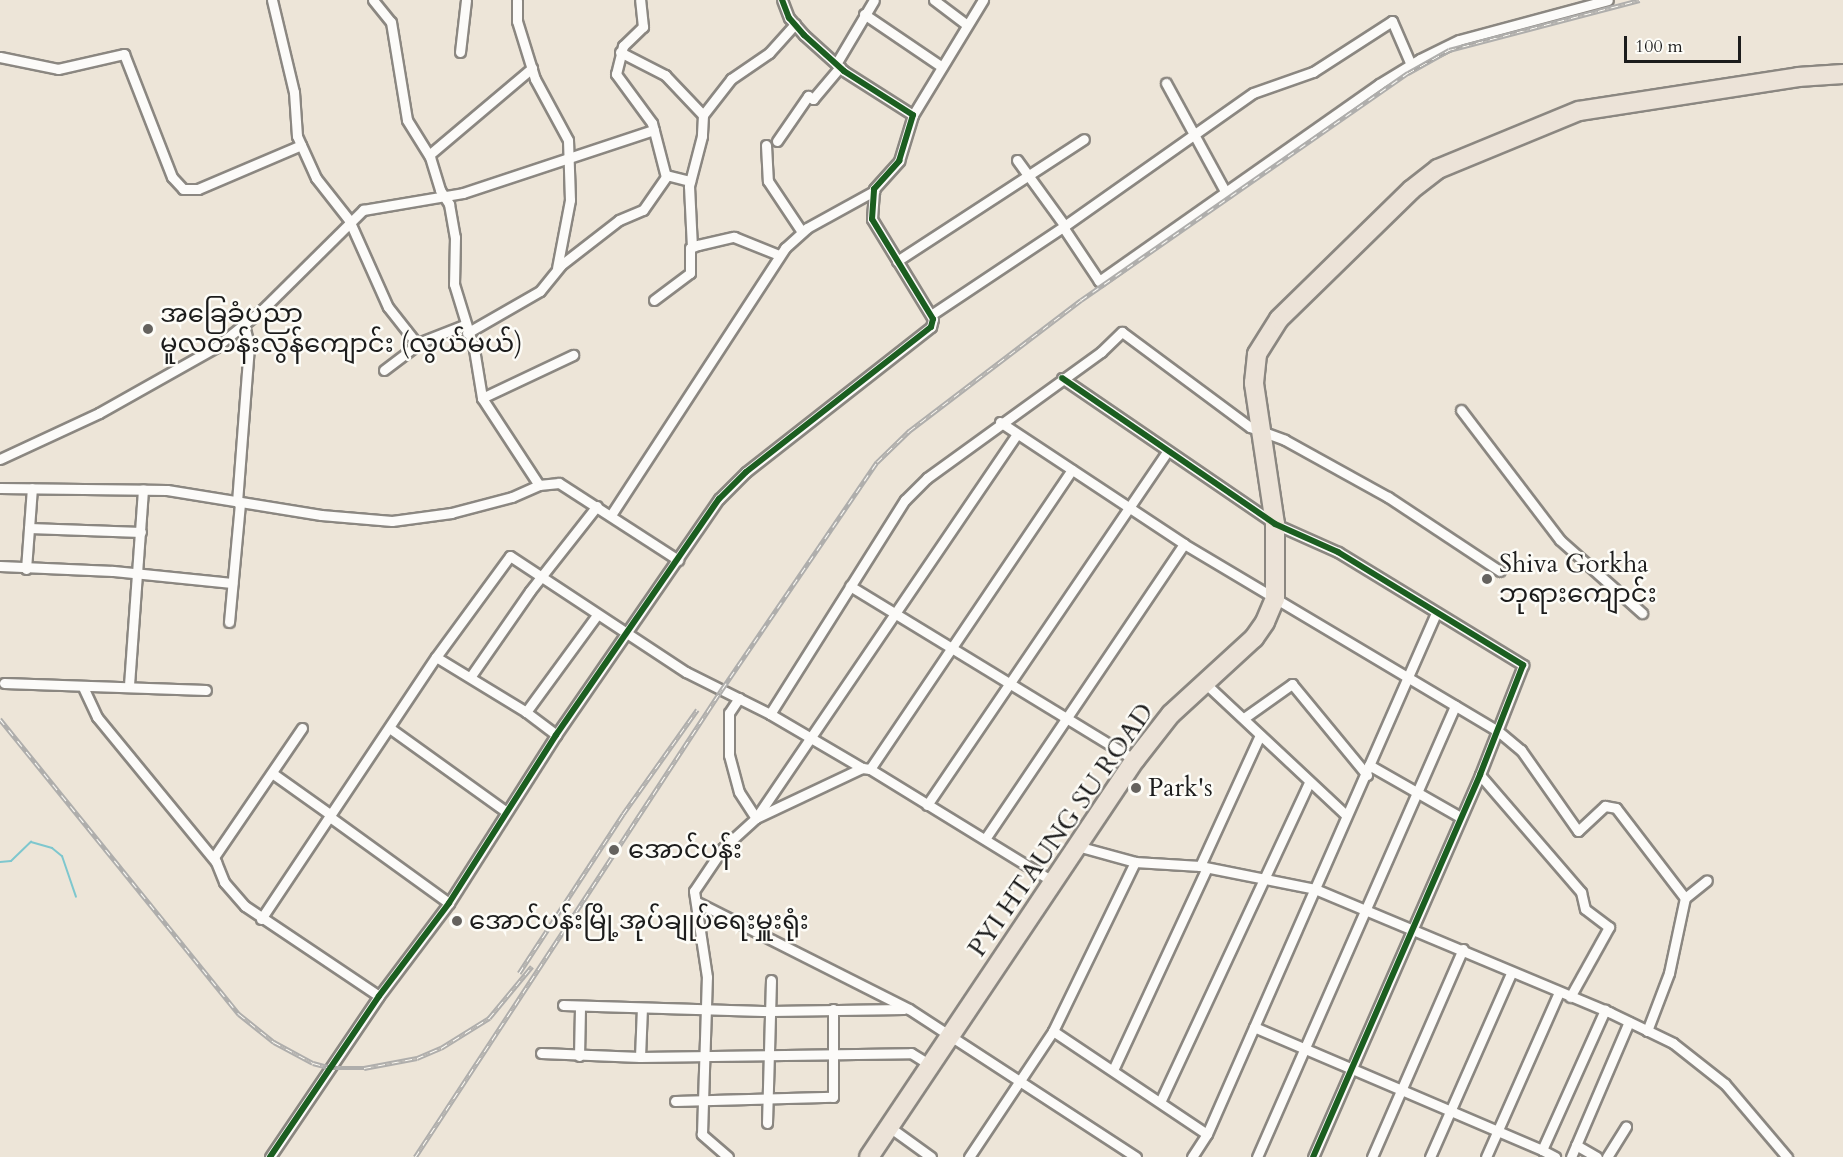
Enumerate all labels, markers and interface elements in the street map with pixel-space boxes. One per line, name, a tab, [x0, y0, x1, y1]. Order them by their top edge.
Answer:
scale bar	[1627, 24, 1744, 62]
text: 100 m	[1635, 34, 1683, 59]
place label: အခြေခံပညာ မူလတန်းလွန်ကျောင်း (လွယ်မယ်)	[160, 298, 523, 360]
marker: အခြေခံပညာ မူလတန်းလွန်ကျောင်း (လွယ်မယ်)	[141, 322, 155, 336]
place label: Shiva Gorkha ဘုရားကျောင်း	[1499, 548, 1657, 610]
marker: Shiva Gorkha ဘုရားကျောင်း	[1480, 572, 1494, 586]
street label: PYI HTAUNG SU ROAD	[962, 697, 1160, 963]
place label: Park's	[1148, 772, 1213, 804]
marker: Park's	[1129, 781, 1143, 795]
place label: အောင်ပန်း	[628, 834, 742, 866]
marker: အောင်ပန်း	[605, 841, 623, 859]
place label: အောင်ပန်းမြို့အုပ်ချုပ်ရေးမှူးရုံး	[469, 905, 809, 937]
marker: အောင်ပန်းမြို့အုပ်ချုပ်ရေးမှူးရုံး	[450, 914, 464, 928]

